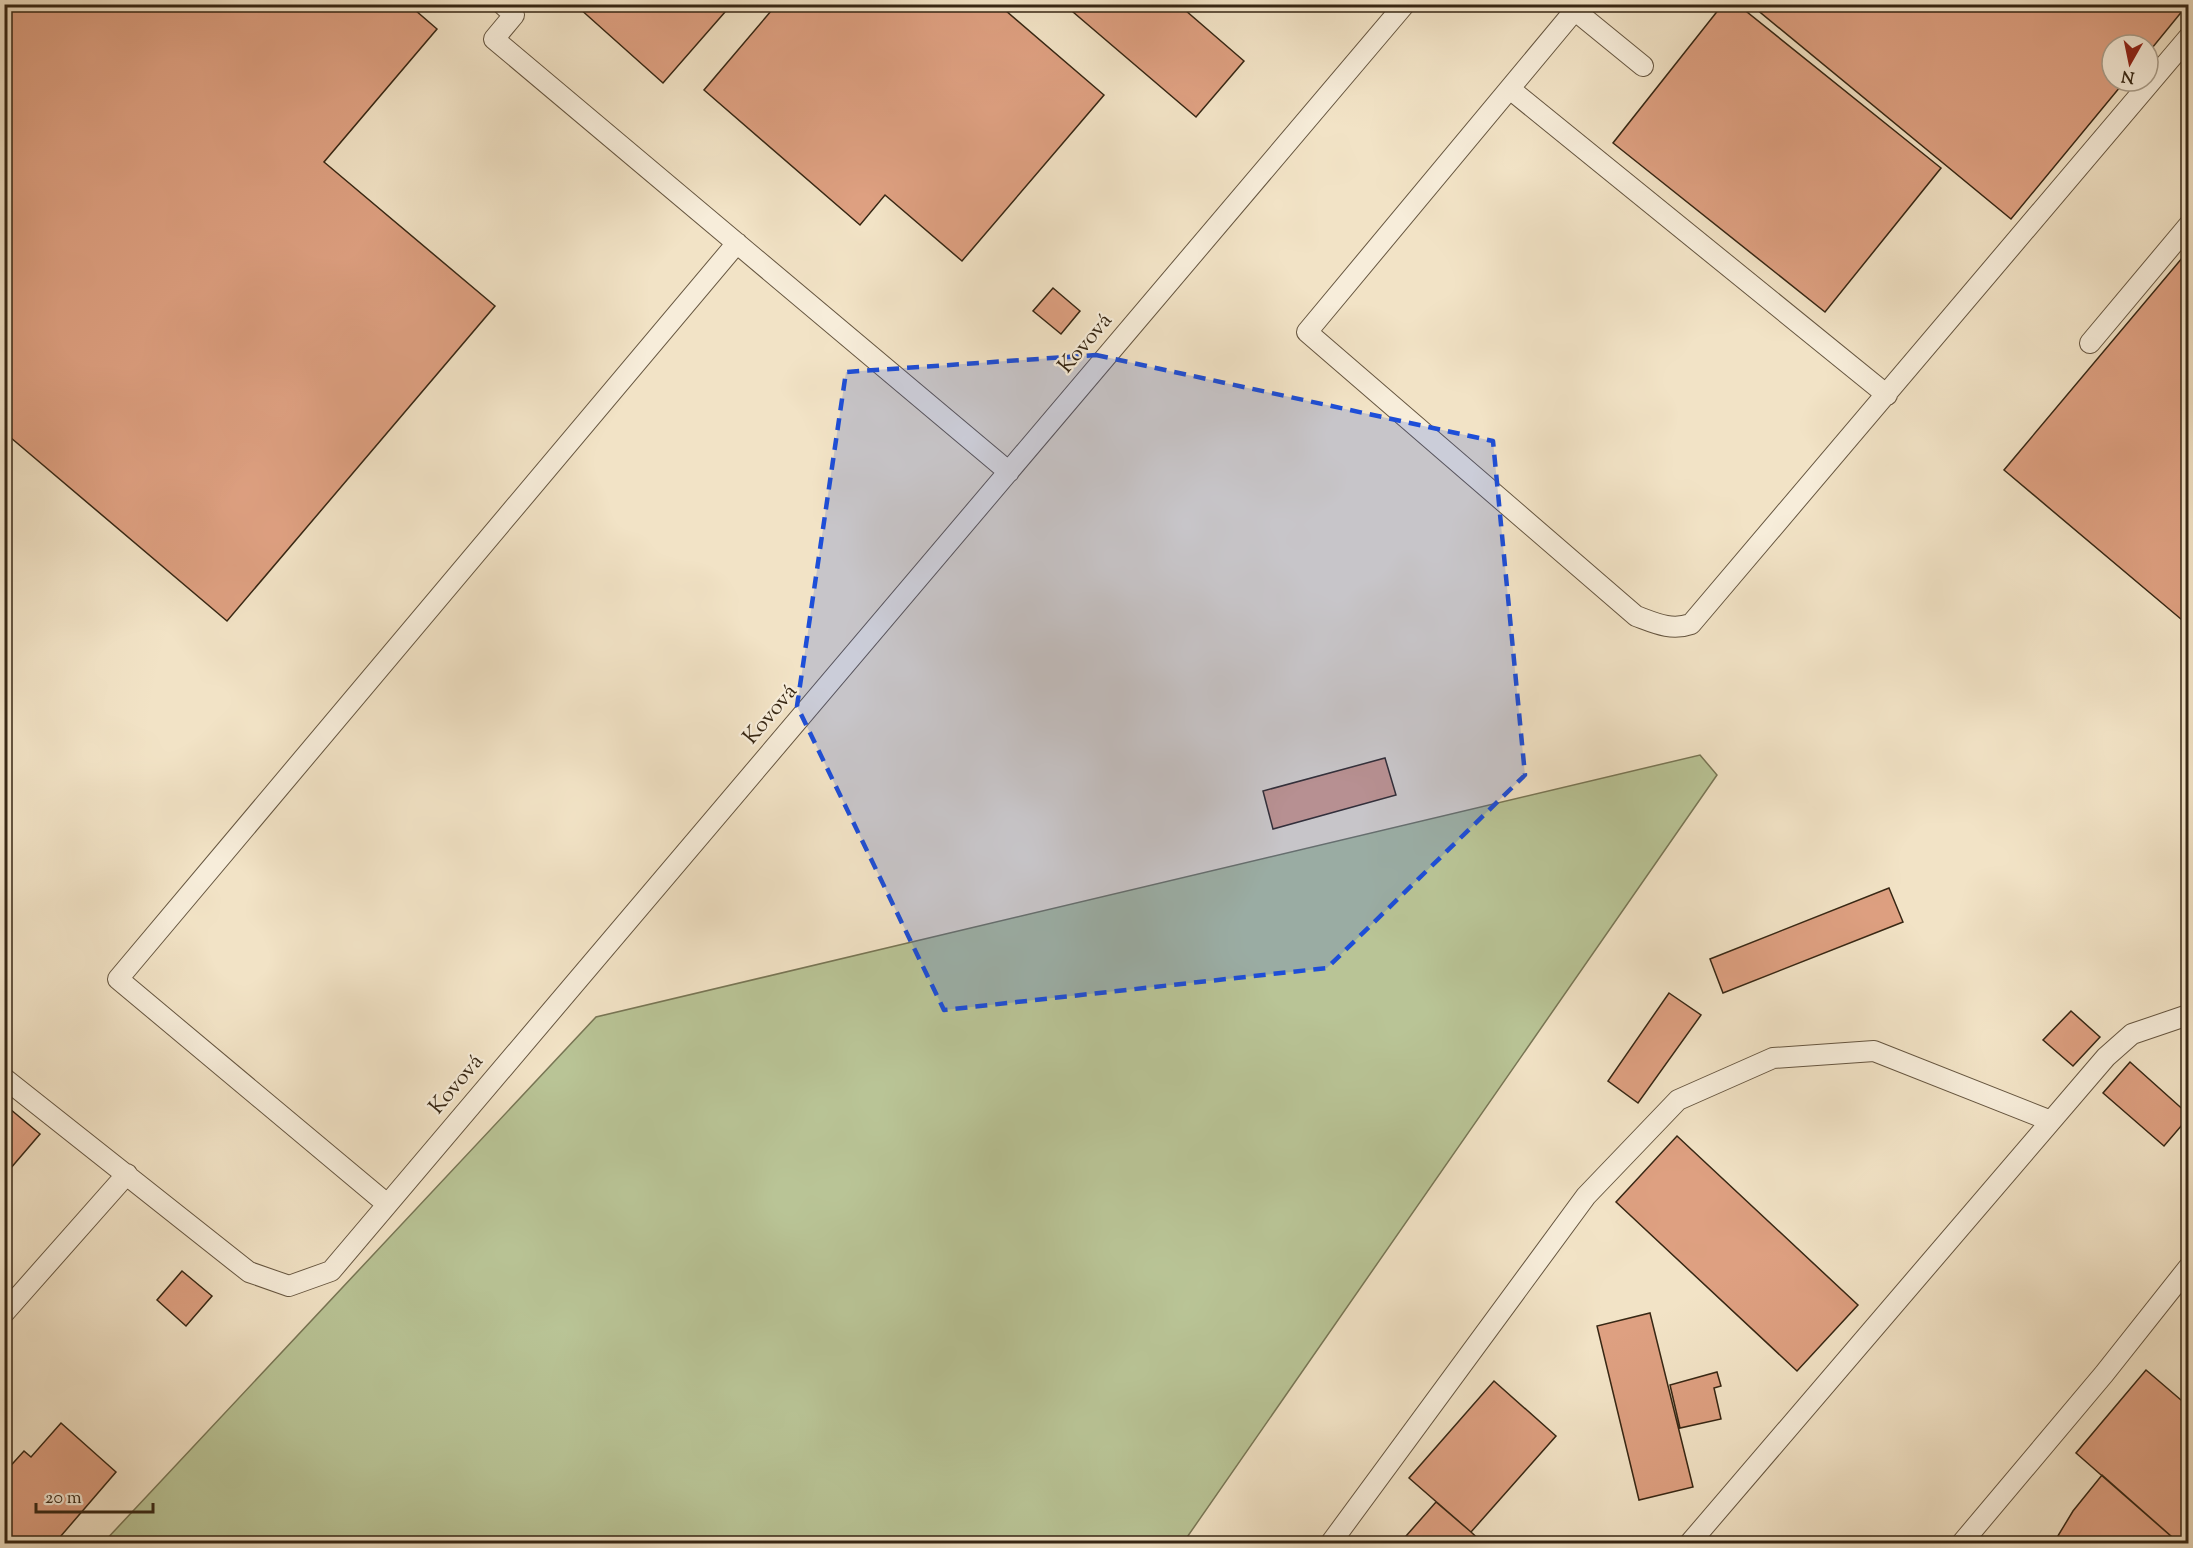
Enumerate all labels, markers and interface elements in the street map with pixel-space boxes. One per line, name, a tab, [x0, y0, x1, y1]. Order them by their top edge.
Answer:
north arrow	[2100, 33, 2160, 93]
text: N	[2120, 63, 2136, 88]
street label: Kovová	[1051, 307, 1121, 381]
street label: Kovová	[736, 678, 806, 752]
street label: Kovová	[422, 1048, 492, 1122]
scale bar	[36, 1476, 153, 1514]
text: 20 m	[45, 1486, 82, 1512]

